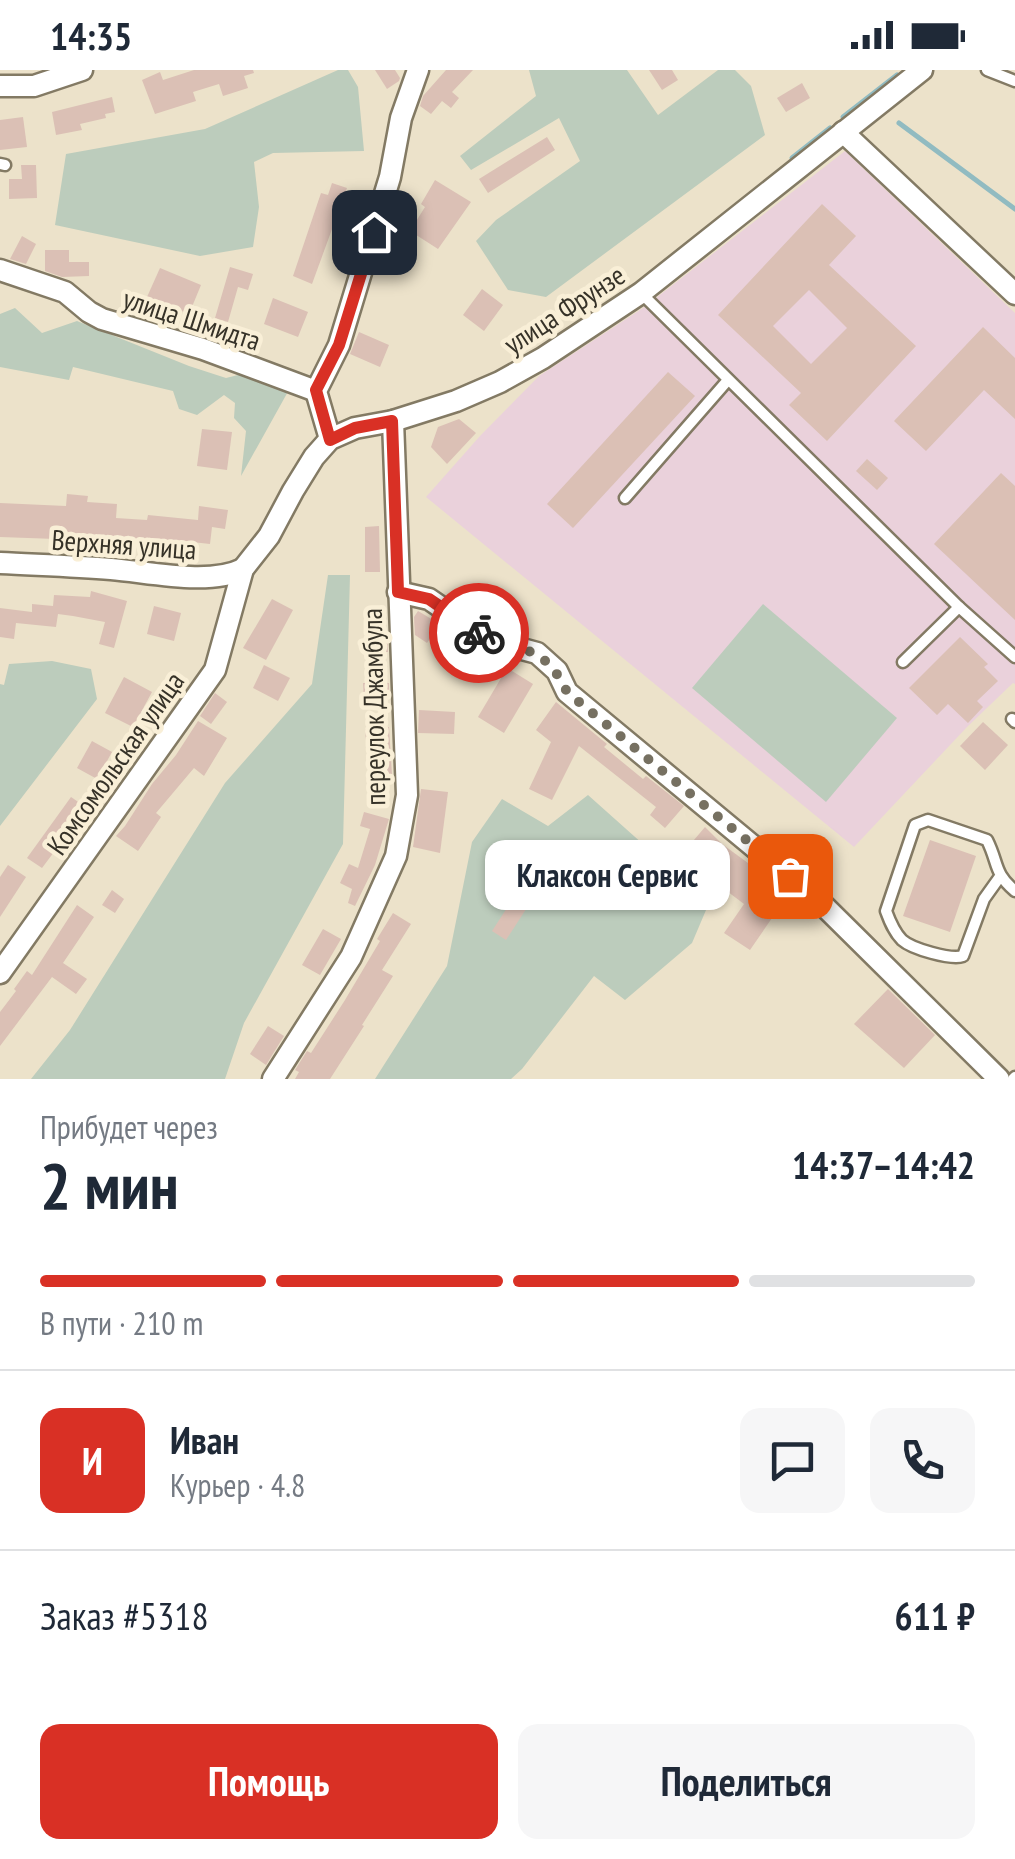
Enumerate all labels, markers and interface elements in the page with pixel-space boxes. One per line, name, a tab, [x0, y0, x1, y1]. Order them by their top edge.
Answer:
text: 14:35	[50, 11, 132, 60]
pin	[332, 190, 417, 275]
icon: home	[347, 205, 402, 260]
street label: улица Фрунзе	[496, 256, 632, 362]
street label: улица Шмидта	[119, 279, 265, 359]
street label: Верхняя улица	[50, 520, 198, 568]
courier	[429, 583, 529, 683]
icon: bike	[452, 606, 507, 661]
street label: переулок Джамбула	[353, 608, 393, 806]
street label: Комсомольская улица	[38, 664, 192, 862]
pin	[748, 834, 833, 919]
callout: Клаксон Сервис	[485, 841, 730, 911]
icon: bag	[763, 849, 818, 904]
text: Клаксон Сервис	[517, 854, 698, 896]
text: Прибудет через	[40, 1106, 218, 1148]
text: 14:37–14:42	[792, 1140, 975, 1189]
text: 2 мин	[40, 1143, 179, 1227]
text: В пути · 210 m	[40, 1302, 203, 1344]
button: chat	[740, 1408, 845, 1513]
button: phone	[870, 1408, 975, 1513]
text: Иван	[170, 1415, 239, 1464]
text: И	[82, 1436, 103, 1485]
text: Курьер · 4.8	[170, 1464, 305, 1506]
text: Заказ #5318	[40, 1591, 209, 1640]
text: 611 ₽	[895, 1591, 975, 1640]
button: Помощь	[40, 1724, 498, 1839]
button: Поделиться	[518, 1724, 975, 1839]

